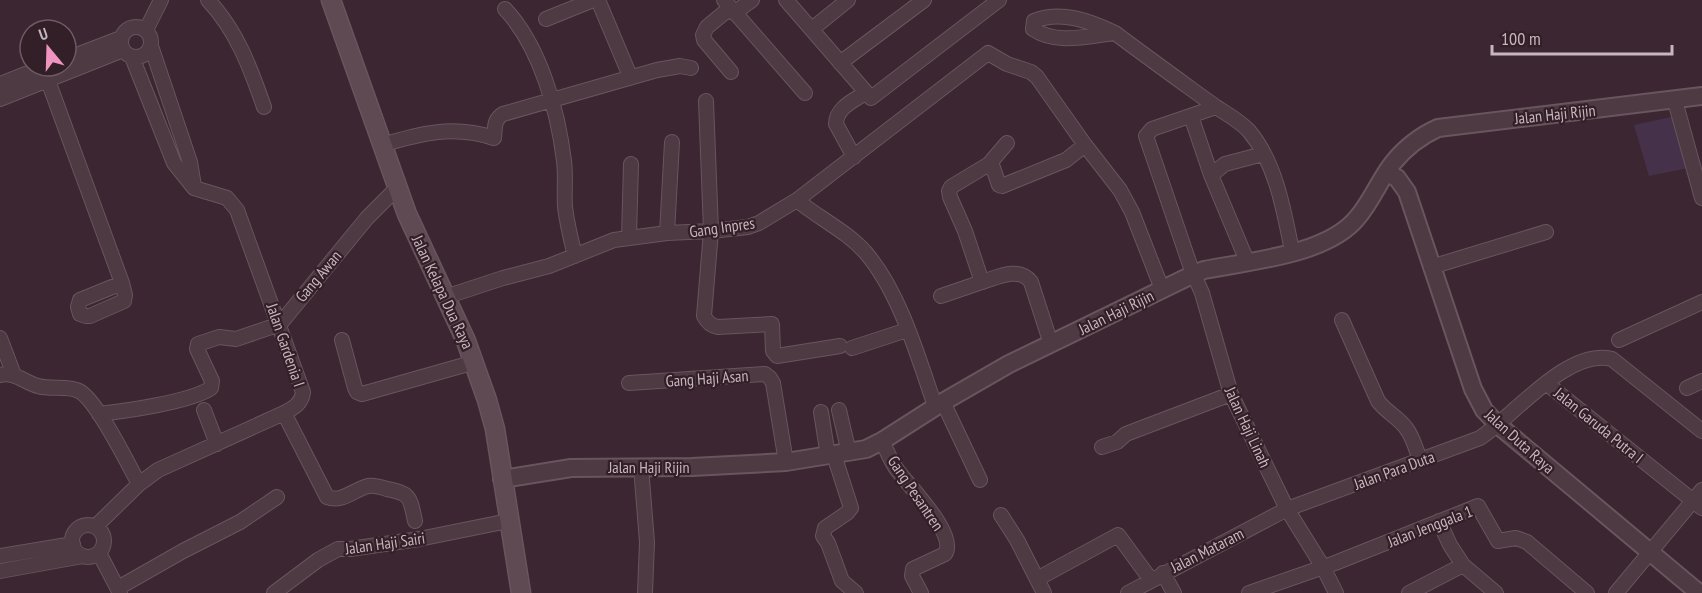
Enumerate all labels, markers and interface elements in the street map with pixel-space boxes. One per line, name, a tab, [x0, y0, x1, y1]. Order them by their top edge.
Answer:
north arrow	[18, 18, 78, 78]
scale bar	[1492, 18, 1672, 56]
text: U	[36, 23, 50, 45]
text: 100 m	[1501, 27, 1541, 50]
street label: Jalan Haji Rijin	[1513, 100, 1596, 128]
street label: Gang Inpres	[688, 213, 756, 241]
street label: Jalan Kelapa Dua Raya	[407, 231, 478, 352]
street label: Gang Awan	[291, 246, 345, 306]
street label: Jalan Haji Rijin	[1074, 285, 1157, 339]
street label: Jalan Gardenia I	[262, 300, 310, 389]
street label: Gang Haji Asan	[665, 365, 749, 391]
street label: Jalan Garuda Putra I	[1550, 382, 1648, 467]
street label: Jalan Haji Linah	[1220, 383, 1275, 470]
street label: Jalan Duta Raya	[1480, 404, 1559, 477]
street label: Jalan Para Duta	[1350, 446, 1437, 494]
street label: Gang Pesantren	[884, 452, 948, 534]
street label: Jalan Haji Rijin	[607, 457, 690, 477]
street label: Jalan Jenggala 1	[1384, 501, 1475, 552]
street label: Jalan Mataram	[1166, 523, 1247, 577]
street label: Jalan Haji Sairi	[343, 527, 426, 559]

